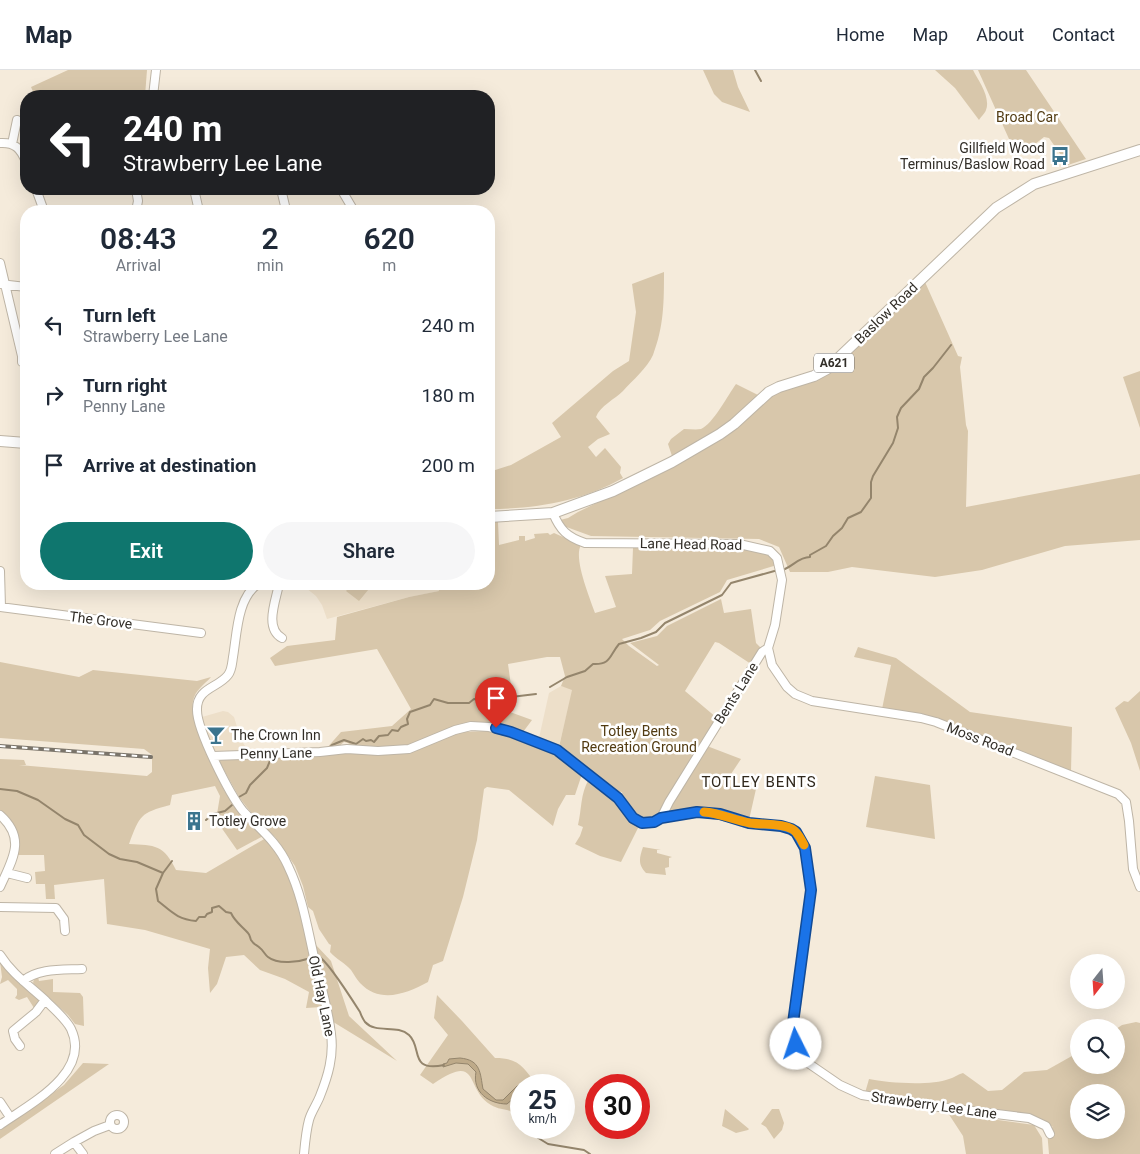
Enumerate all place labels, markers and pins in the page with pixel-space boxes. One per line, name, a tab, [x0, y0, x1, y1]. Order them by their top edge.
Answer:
place label: Gillfield Wood Terminus/Baslow Road	[900, 140, 1045, 172]
bus stop icon: Gillfield Wood Terminus/Baslow Road	[1049, 145, 1071, 167]
pin	[475, 677, 517, 728]
bar icon: The Crown Inn	[205, 724, 227, 746]
place label: The Crown Inn	[231, 727, 321, 743]
building icon: Totley Grove	[183, 810, 205, 832]
place label: Totley Grove	[209, 813, 286, 829]

